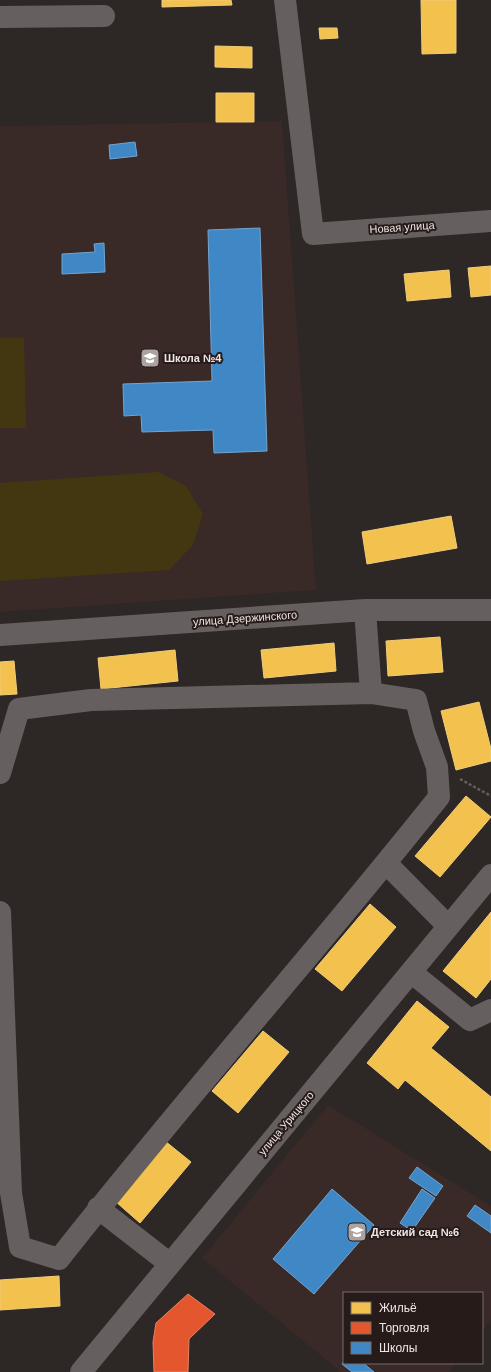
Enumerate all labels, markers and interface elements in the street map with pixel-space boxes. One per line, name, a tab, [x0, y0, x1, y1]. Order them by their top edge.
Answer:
street label: Новая улица	[369, 219, 436, 235]
school or university icon: Школа №4	[139, 347, 161, 369]
place label: Школа №4	[164, 352, 222, 364]
street label: улица Дзержинского	[193, 608, 297, 628]
street label: улица Урицкого	[256, 1089, 316, 1157]
school or university icon: Детский сад №6	[346, 1221, 368, 1243]
place label: Детский сад №6	[371, 1226, 459, 1238]
legend	[343, 1292, 483, 1364]
text: Жильё	[379, 1301, 417, 1315]
text: Торговля	[379, 1321, 429, 1335]
text: Школы	[379, 1341, 417, 1355]

